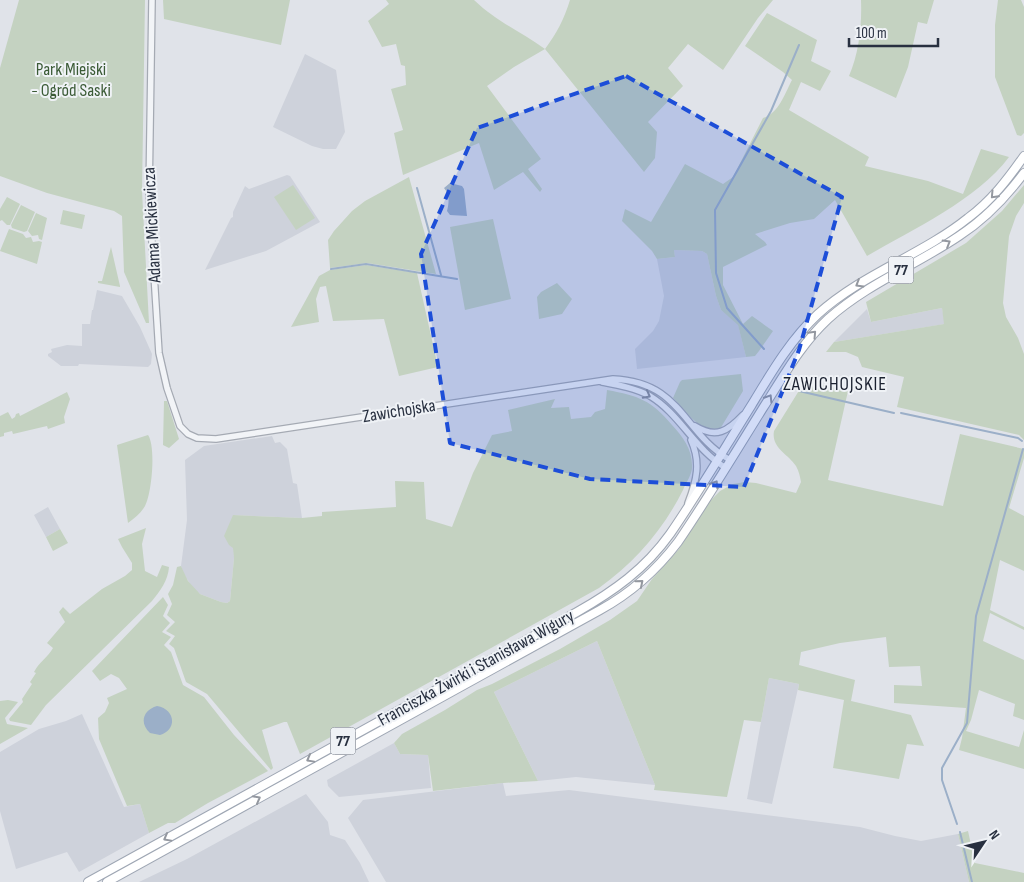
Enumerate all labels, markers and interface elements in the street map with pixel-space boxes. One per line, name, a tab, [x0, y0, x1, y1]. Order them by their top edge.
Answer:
scale bar	[849, 15, 938, 47]
text: 100 m	[856, 24, 887, 43]
park label: Park Miejski - Ogród Saski	[31, 59, 111, 101]
street label: Adama Mickiewicza	[138, 167, 166, 284]
one-way arrow	[991, 189, 1000, 198]
one-way arrow	[942, 240, 951, 250]
road number: 77	[888, 256, 914, 284]
one-way arrow	[856, 277, 865, 287]
one-way arrow	[807, 331, 816, 340]
district label: ZAWICHOJSKIE	[783, 373, 887, 396]
one-way arrow	[642, 389, 651, 399]
one-way arrow	[763, 394, 773, 403]
street label: Zawichojska	[361, 395, 437, 427]
one-way arrow	[709, 481, 719, 490]
one-way arrow	[635, 579, 644, 588]
street label: Franciszka Żwirki i Stanisława Wigury	[374, 605, 578, 731]
road number: 77	[330, 728, 356, 754]
one-way arrow	[306, 753, 315, 763]
one-way arrow	[251, 795, 260, 805]
north arrow	[959, 817, 1009, 867]
text: N	[985, 827, 1003, 843]
one-way arrow	[164, 832, 173, 842]

